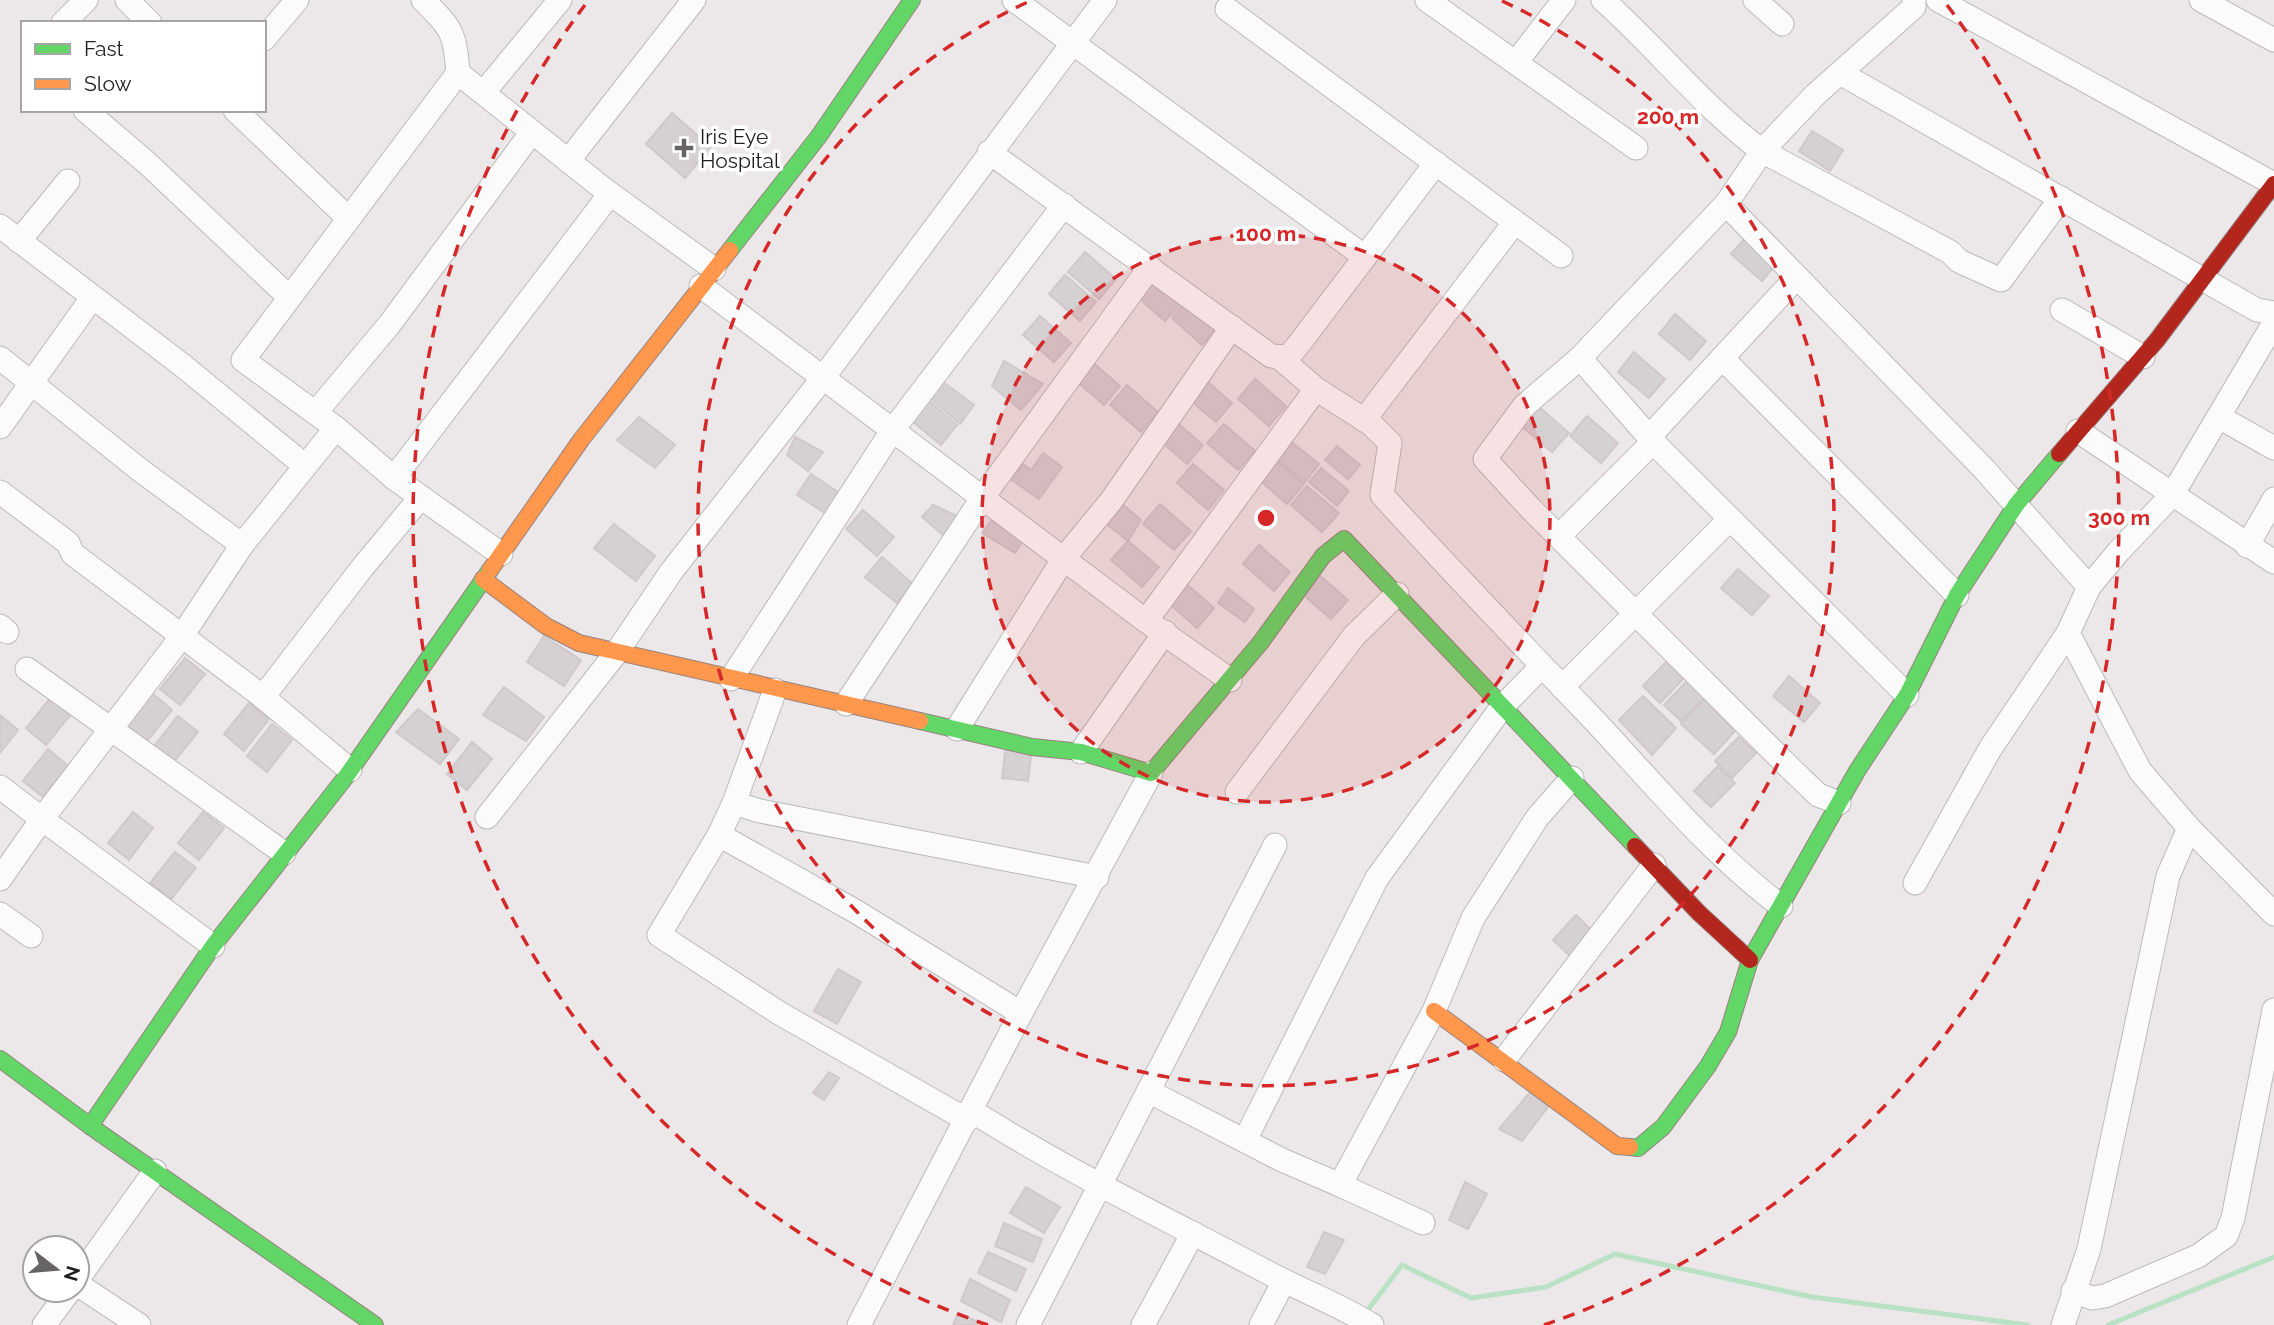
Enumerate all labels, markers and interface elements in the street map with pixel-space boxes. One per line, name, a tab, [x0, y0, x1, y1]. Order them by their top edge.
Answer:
legend	[21, 21, 266, 112]
text: Fast	[84, 36, 124, 61]
text: Slow	[84, 71, 132, 96]
text: 200 m	[1637, 104, 1699, 129]
place label: Iris Eye Hospital	[700, 124, 780, 173]
marker: Iris Eye Hospital	[674, 138, 694, 158]
text: 100 m	[1236, 221, 1296, 246]
text: 300 m	[2088, 505, 2150, 530]
centre of rings	[1254, 506, 1278, 530]
north arrow	[21, 1234, 91, 1304]
text: N	[60, 1264, 85, 1284]

